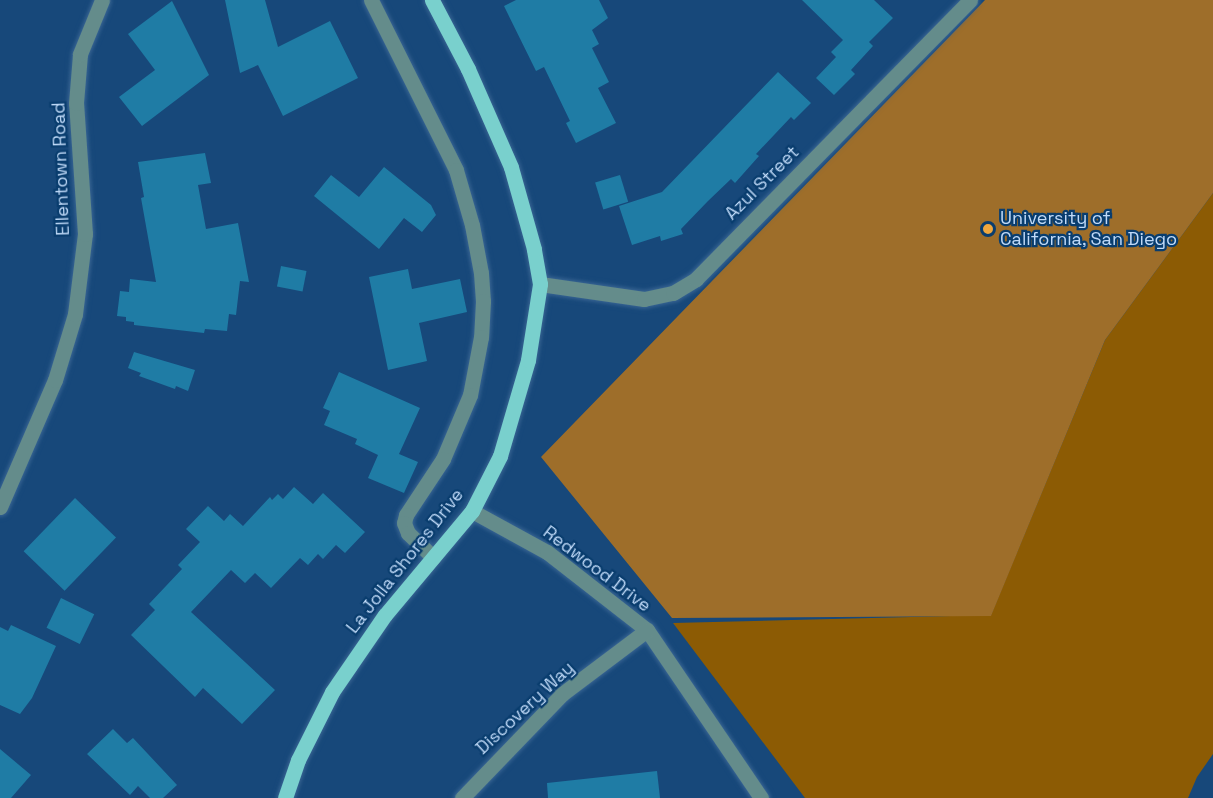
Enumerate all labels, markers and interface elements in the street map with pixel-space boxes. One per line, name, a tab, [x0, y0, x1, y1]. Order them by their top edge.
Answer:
street label: Ellentown Road	[48, 102, 74, 236]
street label: Azul Street	[720, 141, 804, 225]
place label: University of California, San Diego	[1000, 208, 1178, 250]
marker: University of California, San Diego	[981, 222, 995, 236]
street label: La Jolla Shores Drive	[342, 484, 468, 638]
street label: Redwood Drive	[539, 521, 655, 617]
street label: Discovery Way	[471, 657, 579, 759]

